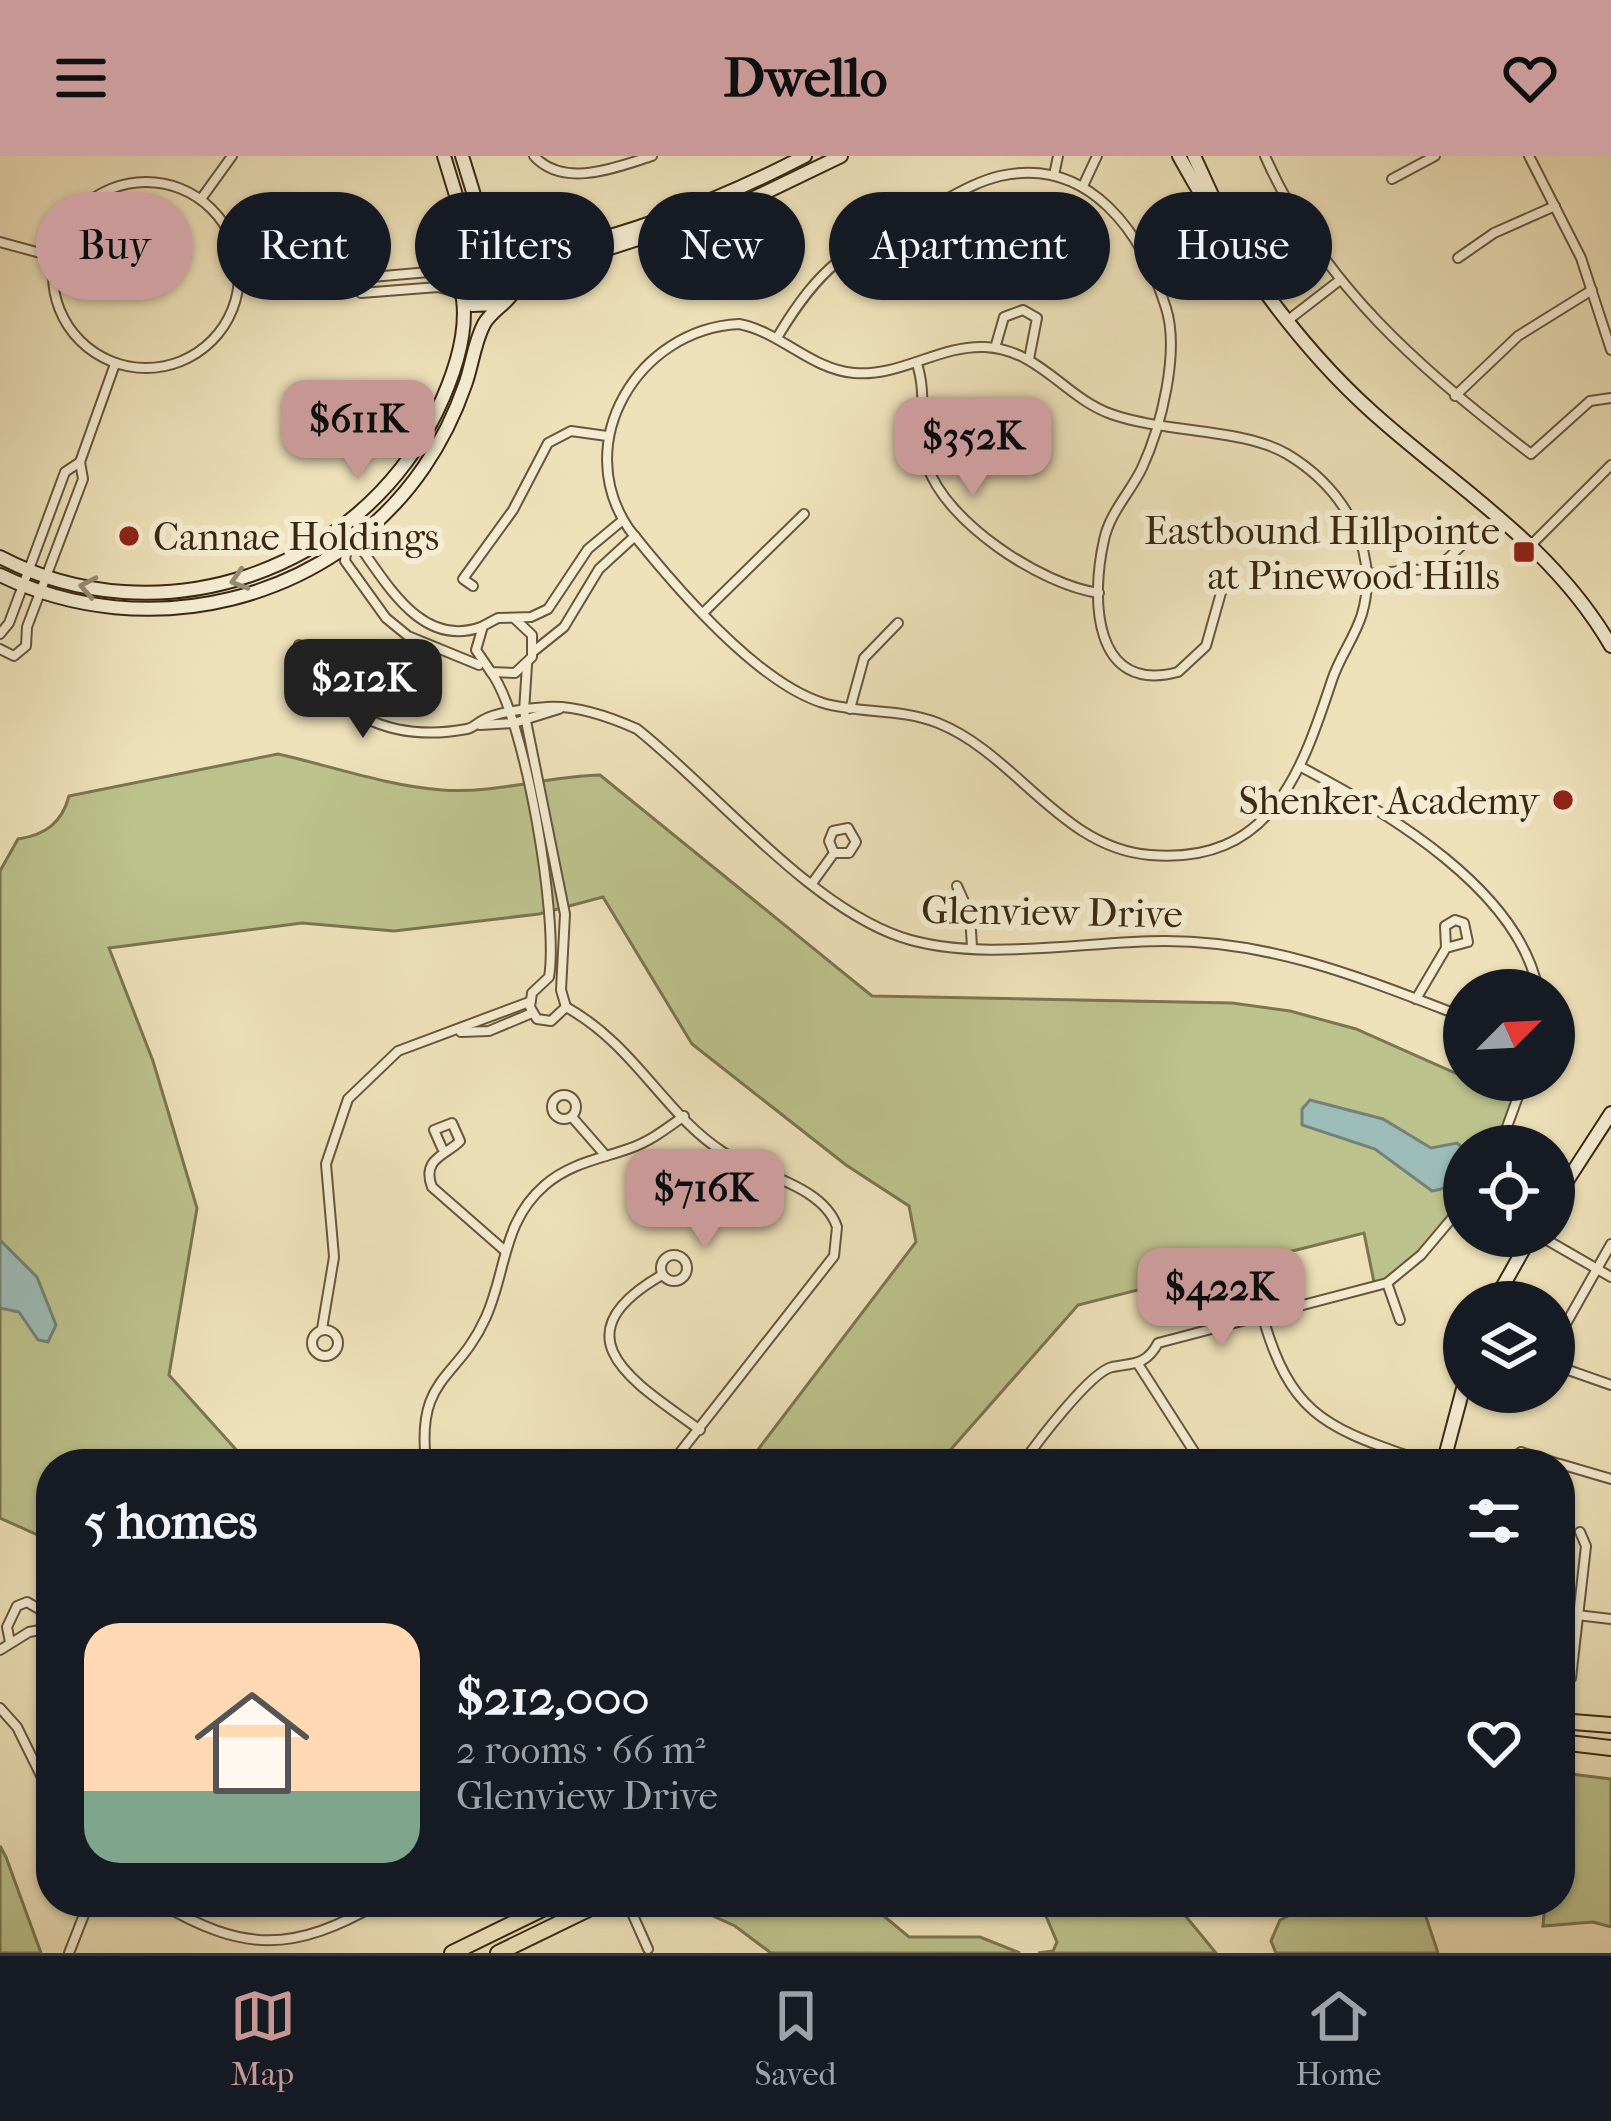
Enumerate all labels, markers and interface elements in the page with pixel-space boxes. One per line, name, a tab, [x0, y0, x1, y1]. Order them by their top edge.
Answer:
icon: menu	[48, 45, 114, 111]
icon: heart	[1497, 45, 1563, 111]
text: Dwello	[724, 47, 887, 110]
chip: Buy	[36, 192, 193, 300]
chip: Rent	[217, 192, 391, 300]
chip: Filters	[415, 192, 614, 300]
chip: New	[638, 192, 805, 300]
chip: Apartment	[829, 192, 1110, 300]
chip: House	[1134, 192, 1332, 300]
pin: $611K	[274, 380, 442, 482]
text: $611K	[309, 396, 407, 442]
pin: $352K	[889, 397, 1057, 499]
text: $352K	[922, 413, 1024, 459]
place label: Eastbound Hillpointe at Pinewood Hills	[1144, 508, 1500, 599]
place label: Cannae Holdings	[153, 514, 439, 560]
marker: Cannae Holdings	[116, 523, 142, 549]
marker: Eastbound Hillpointe at Pinewood Hills	[1511, 539, 1537, 565]
one-way arrow	[229, 566, 250, 591]
one-way arrow	[78, 575, 98, 601]
pin: $212K	[279, 639, 447, 741]
text: $212K	[311, 655, 415, 701]
place label: Shenker Academy	[1238, 778, 1540, 824]
marker: Shenker Academy	[1550, 787, 1576, 813]
street label: Glenview Drive	[921, 887, 1183, 937]
north arrow	[1443, 969, 1575, 1101]
map controls	[1443, 969, 1575, 1413]
button: locate	[1443, 1125, 1575, 1257]
pin: $716K	[621, 1149, 789, 1251]
text: $716K	[653, 1165, 757, 1211]
pin: $422K	[1137, 1248, 1305, 1350]
text: $422K	[1165, 1264, 1277, 1310]
button: layers	[1443, 1281, 1575, 1413]
icon: filters	[1461, 1488, 1527, 1554]
text: 5 homes	[84, 1491, 257, 1551]
text: $212,000	[456, 1667, 650, 1727]
icon: home	[180, 1671, 324, 1815]
icon: heart	[1461, 1710, 1527, 1776]
text: 2 rooms · 66 m²	[456, 1727, 706, 1773]
text: Glenview Drive	[456, 1773, 718, 1819]
tab: Map	[230, 1983, 296, 2094]
tab: Saved	[755, 1983, 836, 2094]
tab: Home	[1296, 1983, 1381, 2094]

